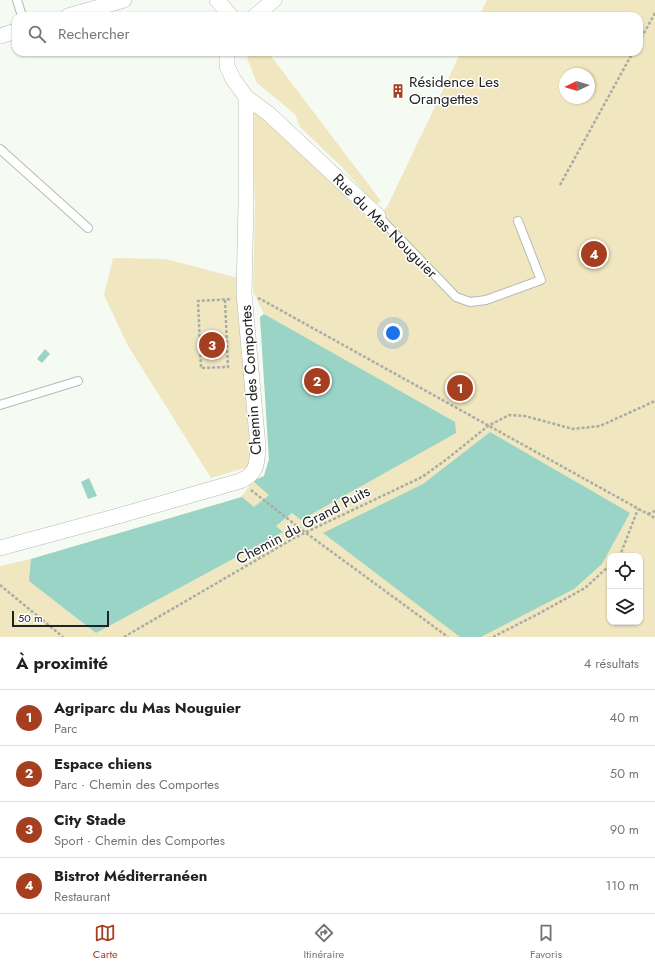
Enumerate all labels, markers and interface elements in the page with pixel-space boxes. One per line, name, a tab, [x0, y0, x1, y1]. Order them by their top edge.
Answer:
search box	[12, 12, 643, 56]
icon: search	[26, 23, 48, 45]
text: Rechercher	[58, 23, 130, 45]
north arrow	[559, 68, 595, 104]
place label: Résidence Les Orangettes	[409, 71, 499, 110]
building icon: Résidence Les Orangettes	[390, 83, 406, 99]
street label: Rue du Mas Nouguier	[328, 169, 443, 284]
pin: 4	[581, 239, 607, 269]
street label: Chemin des Comportes	[235, 304, 267, 456]
your location	[383, 323, 403, 343]
pin: 3	[199, 330, 225, 360]
pin: 2	[304, 366, 330, 396]
pin: 1	[447, 373, 473, 403]
street label: Chemin du Grand Puits	[232, 480, 374, 570]
map controls	[607, 553, 643, 625]
button: locate	[607, 553, 643, 589]
button: layers	[607, 589, 643, 625]
scale bar	[12, 609, 109, 628]
text: 50 m	[18, 610, 43, 626]
text: À proximité	[16, 651, 108, 675]
text: 4 résultats	[584, 654, 639, 673]
text: Agriparc du Mas Nouguier	[54, 697, 241, 719]
text: 1	[26, 708, 32, 727]
text: 40 m	[610, 708, 639, 727]
text: Parc	[54, 719, 77, 738]
text: Espace chiens	[54, 753, 152, 775]
text: 2	[25, 764, 33, 783]
text: 50 m	[610, 764, 639, 783]
text: Parc · Chemin des Comportes	[54, 775, 219, 794]
text: City Stade	[54, 809, 126, 831]
text: 3	[25, 820, 33, 839]
text: 90 m	[610, 820, 639, 839]
text: Sport · Chemin des Comportes	[54, 831, 225, 850]
text: Bistrot Méditerranéen	[54, 865, 207, 887]
text: 4	[24, 876, 34, 895]
text: 110 m	[605, 876, 639, 895]
text: Restaurant	[54, 887, 110, 906]
tab: Carte	[93, 922, 118, 962]
tab: Itinéraire	[303, 922, 344, 962]
tab: Favoris	[530, 922, 562, 962]

